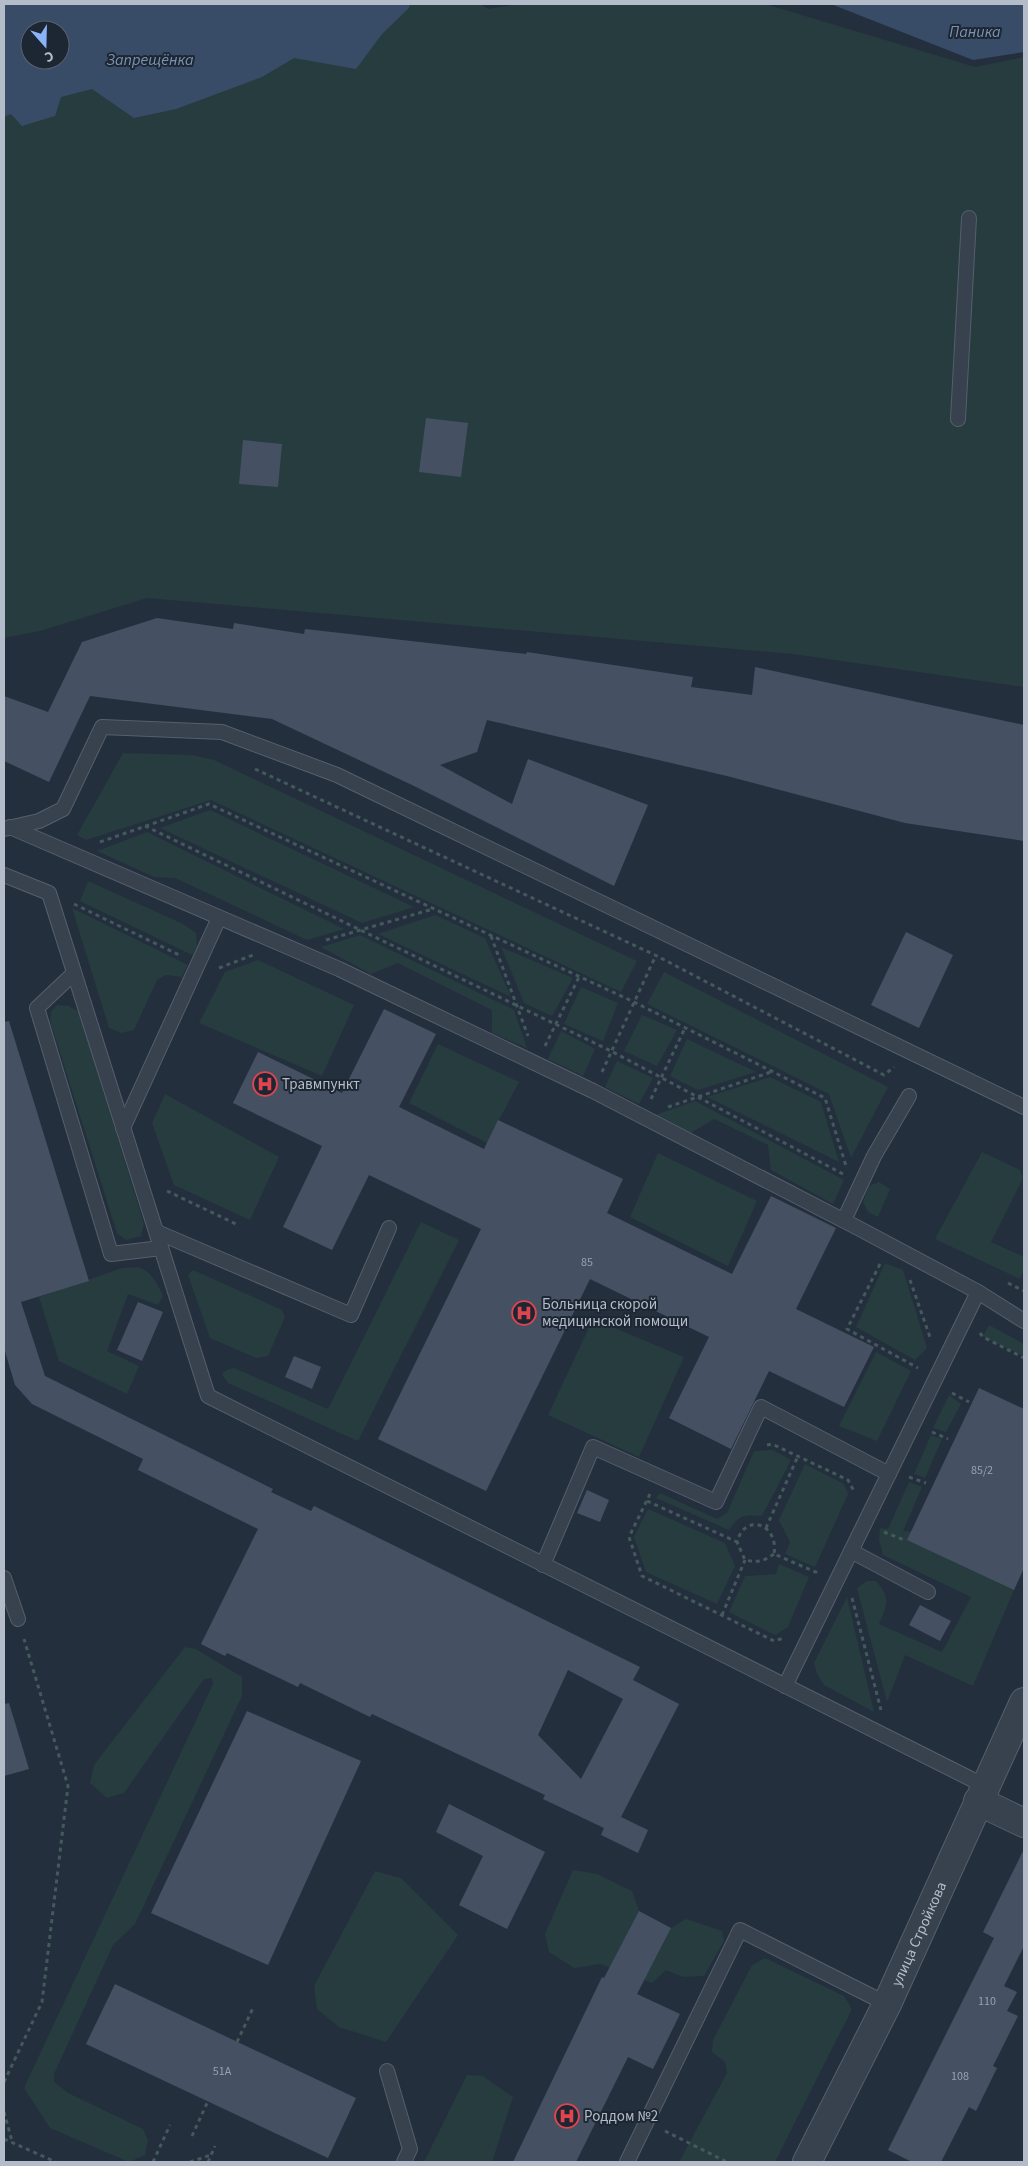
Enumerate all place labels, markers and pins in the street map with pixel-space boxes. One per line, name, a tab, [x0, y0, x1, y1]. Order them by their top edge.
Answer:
hospital icon: Травмпункт	[252, 1071, 278, 1097]
place label: Травмпункт	[282, 1074, 360, 1095]
place label: Больница скорой медицинской помощи	[542, 1294, 688, 1332]
hospital icon: Больница скорой медицинской помощи	[511, 1300, 537, 1326]
hospital icon: Роддом №2	[554, 2103, 580, 2129]
place label: Роддом №2	[584, 2106, 658, 2127]

